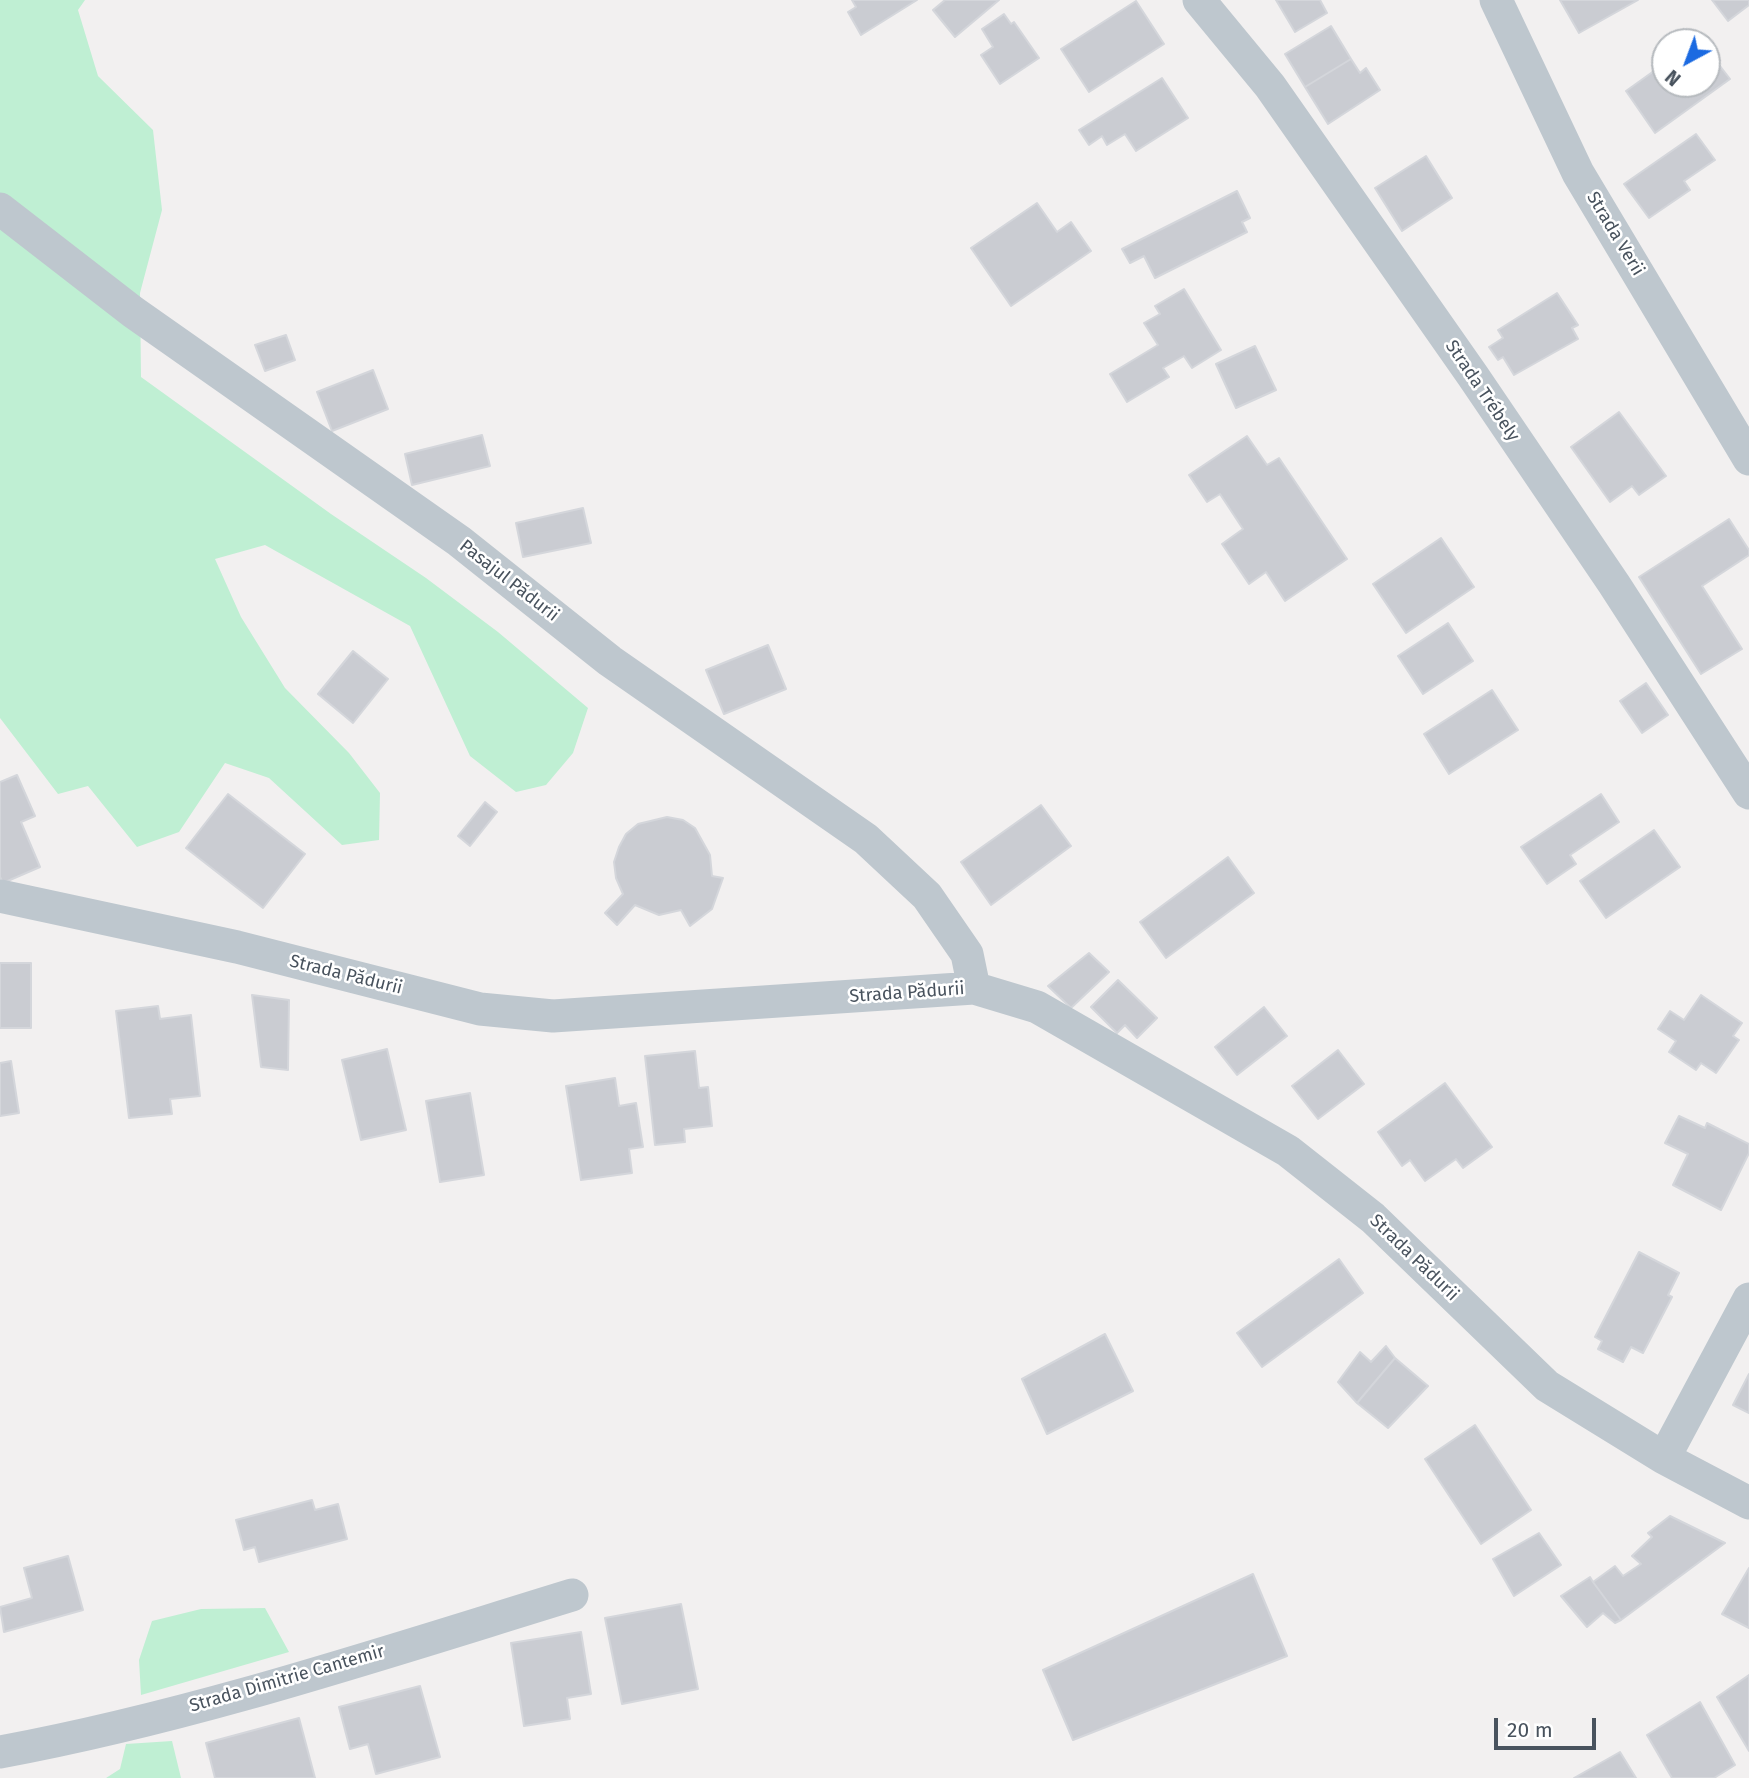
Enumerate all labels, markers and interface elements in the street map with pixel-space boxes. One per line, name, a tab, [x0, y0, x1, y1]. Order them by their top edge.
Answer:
north arrow	[1651, 28, 1721, 98]
text: N	[1661, 65, 1686, 91]
street label: Strada Verii	[1581, 188, 1649, 280]
street label: Strada Trébely	[1440, 336, 1524, 446]
street label: Pasajul Pădurii	[455, 536, 563, 626]
street label: Strada Pădurii	[287, 951, 405, 999]
street label: Strada Pădurii	[849, 978, 965, 1008]
street label: Strada Pădurii	[1365, 1210, 1463, 1306]
street label: Strada Dimitrie Cantemir	[187, 1641, 387, 1717]
scale bar	[1497, 1704, 1598, 1748]
text: 20 m	[1507, 1717, 1553, 1743]

